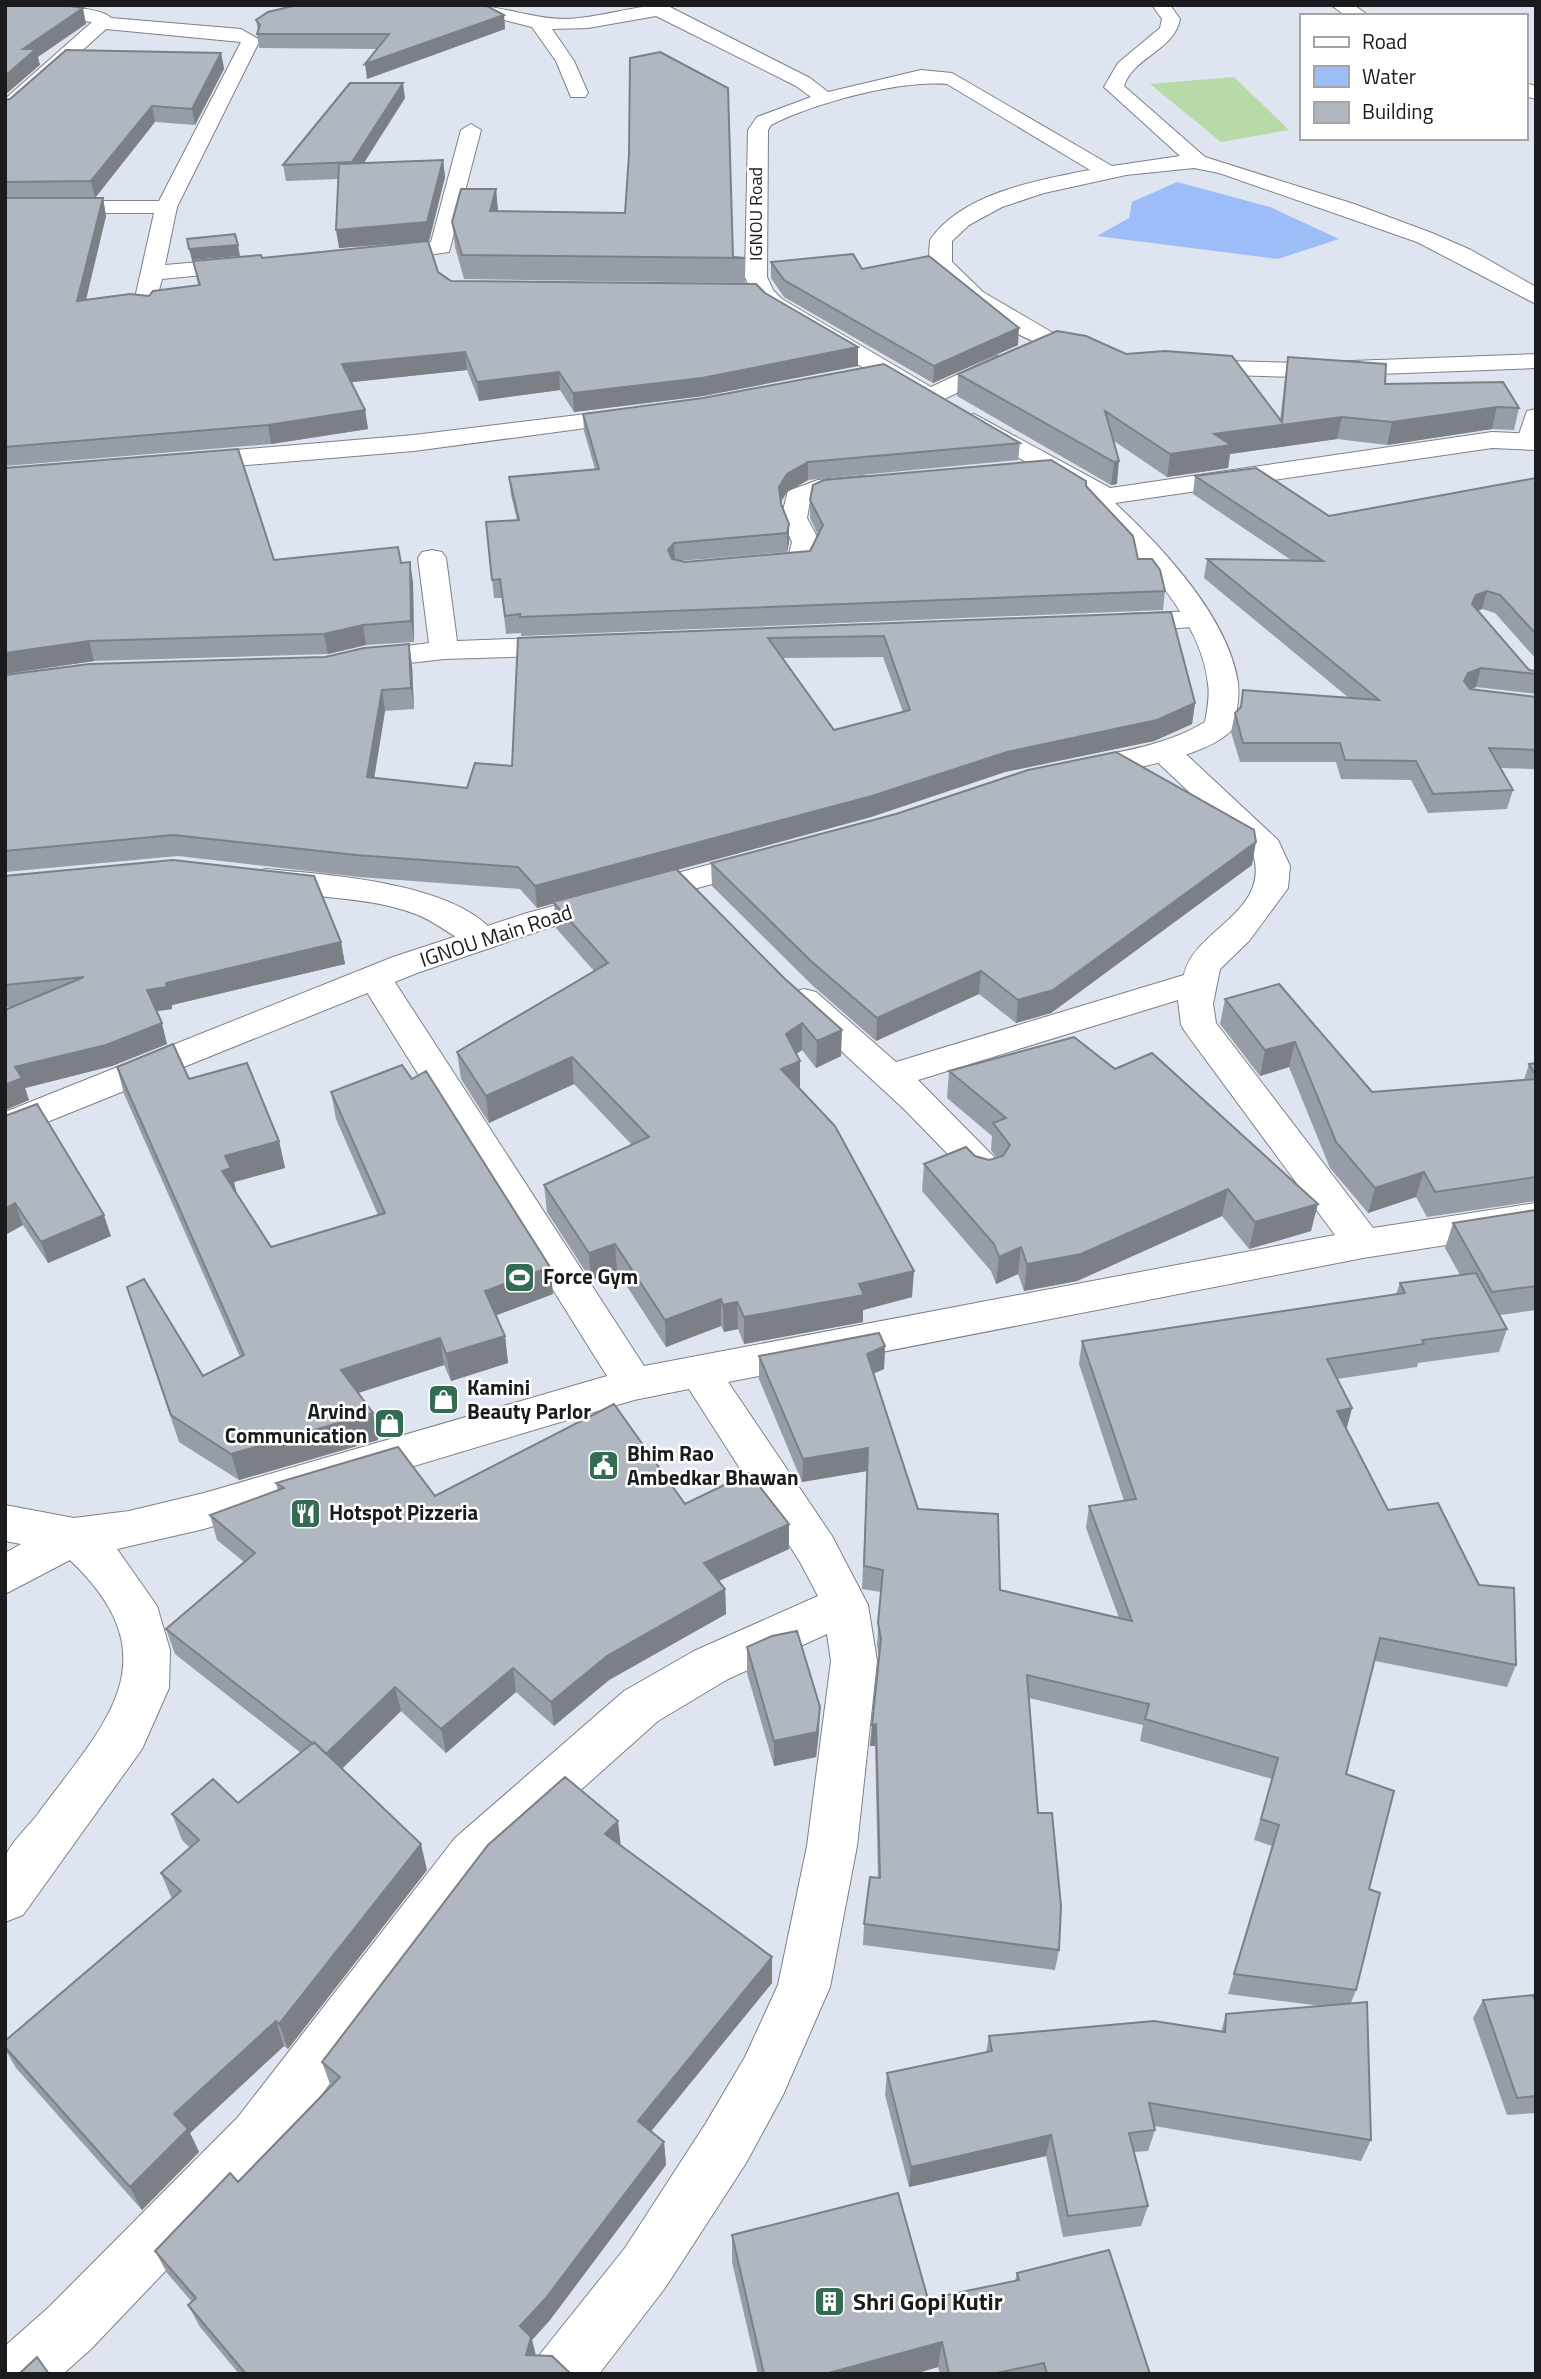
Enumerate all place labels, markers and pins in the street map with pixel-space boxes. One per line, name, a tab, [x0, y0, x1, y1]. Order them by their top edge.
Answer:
sports icon: Force Gym	[503, 1260, 537, 1294]
place label: Force Gym	[543, 1260, 638, 1292]
place label: Kamini Beauty Parlor	[467, 1371, 591, 1427]
shop icon: Kamini Beauty Parlor	[427, 1383, 461, 1417]
place label: Arvind Communication	[225, 1395, 367, 1451]
shop icon: Arvind Communication	[373, 1407, 407, 1441]
place label: Bhim Rao Ambedkar Bhawan	[627, 1437, 799, 1493]
public building icon: Bhim Rao Ambedkar Bhawan	[587, 1449, 621, 1483]
restaurant icon: Hotspot Pizzeria	[289, 1496, 323, 1530]
place label: Hotspot Pizzeria	[329, 1496, 478, 1528]
place label: Shri Gopi Kutir	[853, 2283, 1003, 2319]
building icon: Shri Gopi Kutir	[813, 2285, 847, 2319]

